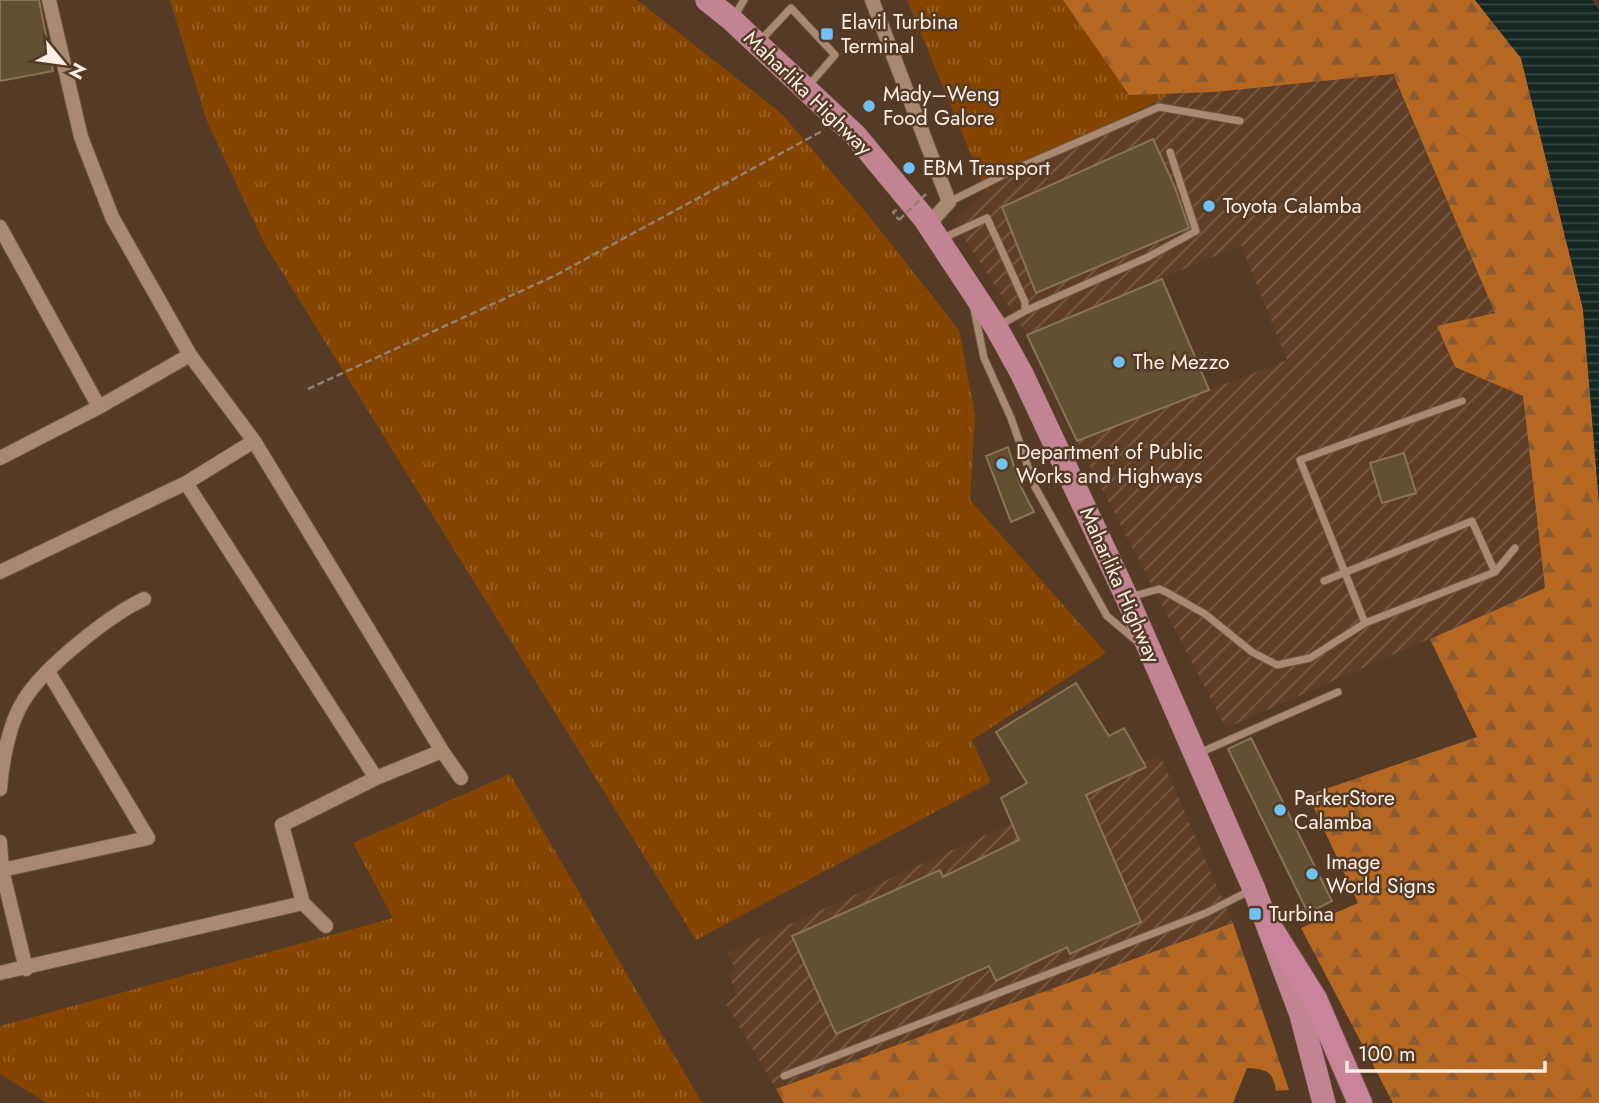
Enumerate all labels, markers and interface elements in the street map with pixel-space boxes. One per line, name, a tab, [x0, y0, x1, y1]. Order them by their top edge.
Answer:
place label: Elavil Turbina Terminal	[841, 7, 958, 61]
street label: Maharlika Highway	[737, 24, 879, 163]
marker: Elavil Turbina Terminal	[819, 26, 835, 42]
north arrow	[28, 28, 98, 98]
text: N	[62, 58, 93, 84]
place label: Mady–Weng Food Galore	[883, 79, 1000, 133]
marker: Mady–Weng Food Galore	[861, 98, 877, 114]
place label: EBM Transport	[923, 153, 1050, 183]
marker: EBM Transport	[901, 160, 917, 176]
place label: Toyota Calamba	[1223, 191, 1362, 221]
marker: Toyota Calamba	[1201, 198, 1217, 214]
place label: The Mezzo	[1133, 347, 1230, 377]
marker: The Mezzo	[1111, 354, 1127, 370]
place label: Department of Public Works and Highways	[1016, 437, 1203, 491]
marker: Department of Public Works and Highways	[994, 456, 1010, 472]
street label: Maharlika Highway	[1072, 502, 1168, 669]
place label: ParkerStore Calamba	[1294, 783, 1395, 837]
marker: ParkerStore Calamba	[1272, 802, 1288, 818]
place label: Image World Signs	[1326, 847, 1435, 901]
marker: Image World Signs	[1304, 866, 1320, 882]
place label: Turbina	[1269, 899, 1334, 929]
marker: Turbina	[1247, 906, 1263, 922]
scale bar	[1347, 1030, 1545, 1074]
text: 100 m	[1358, 1039, 1415, 1069]

